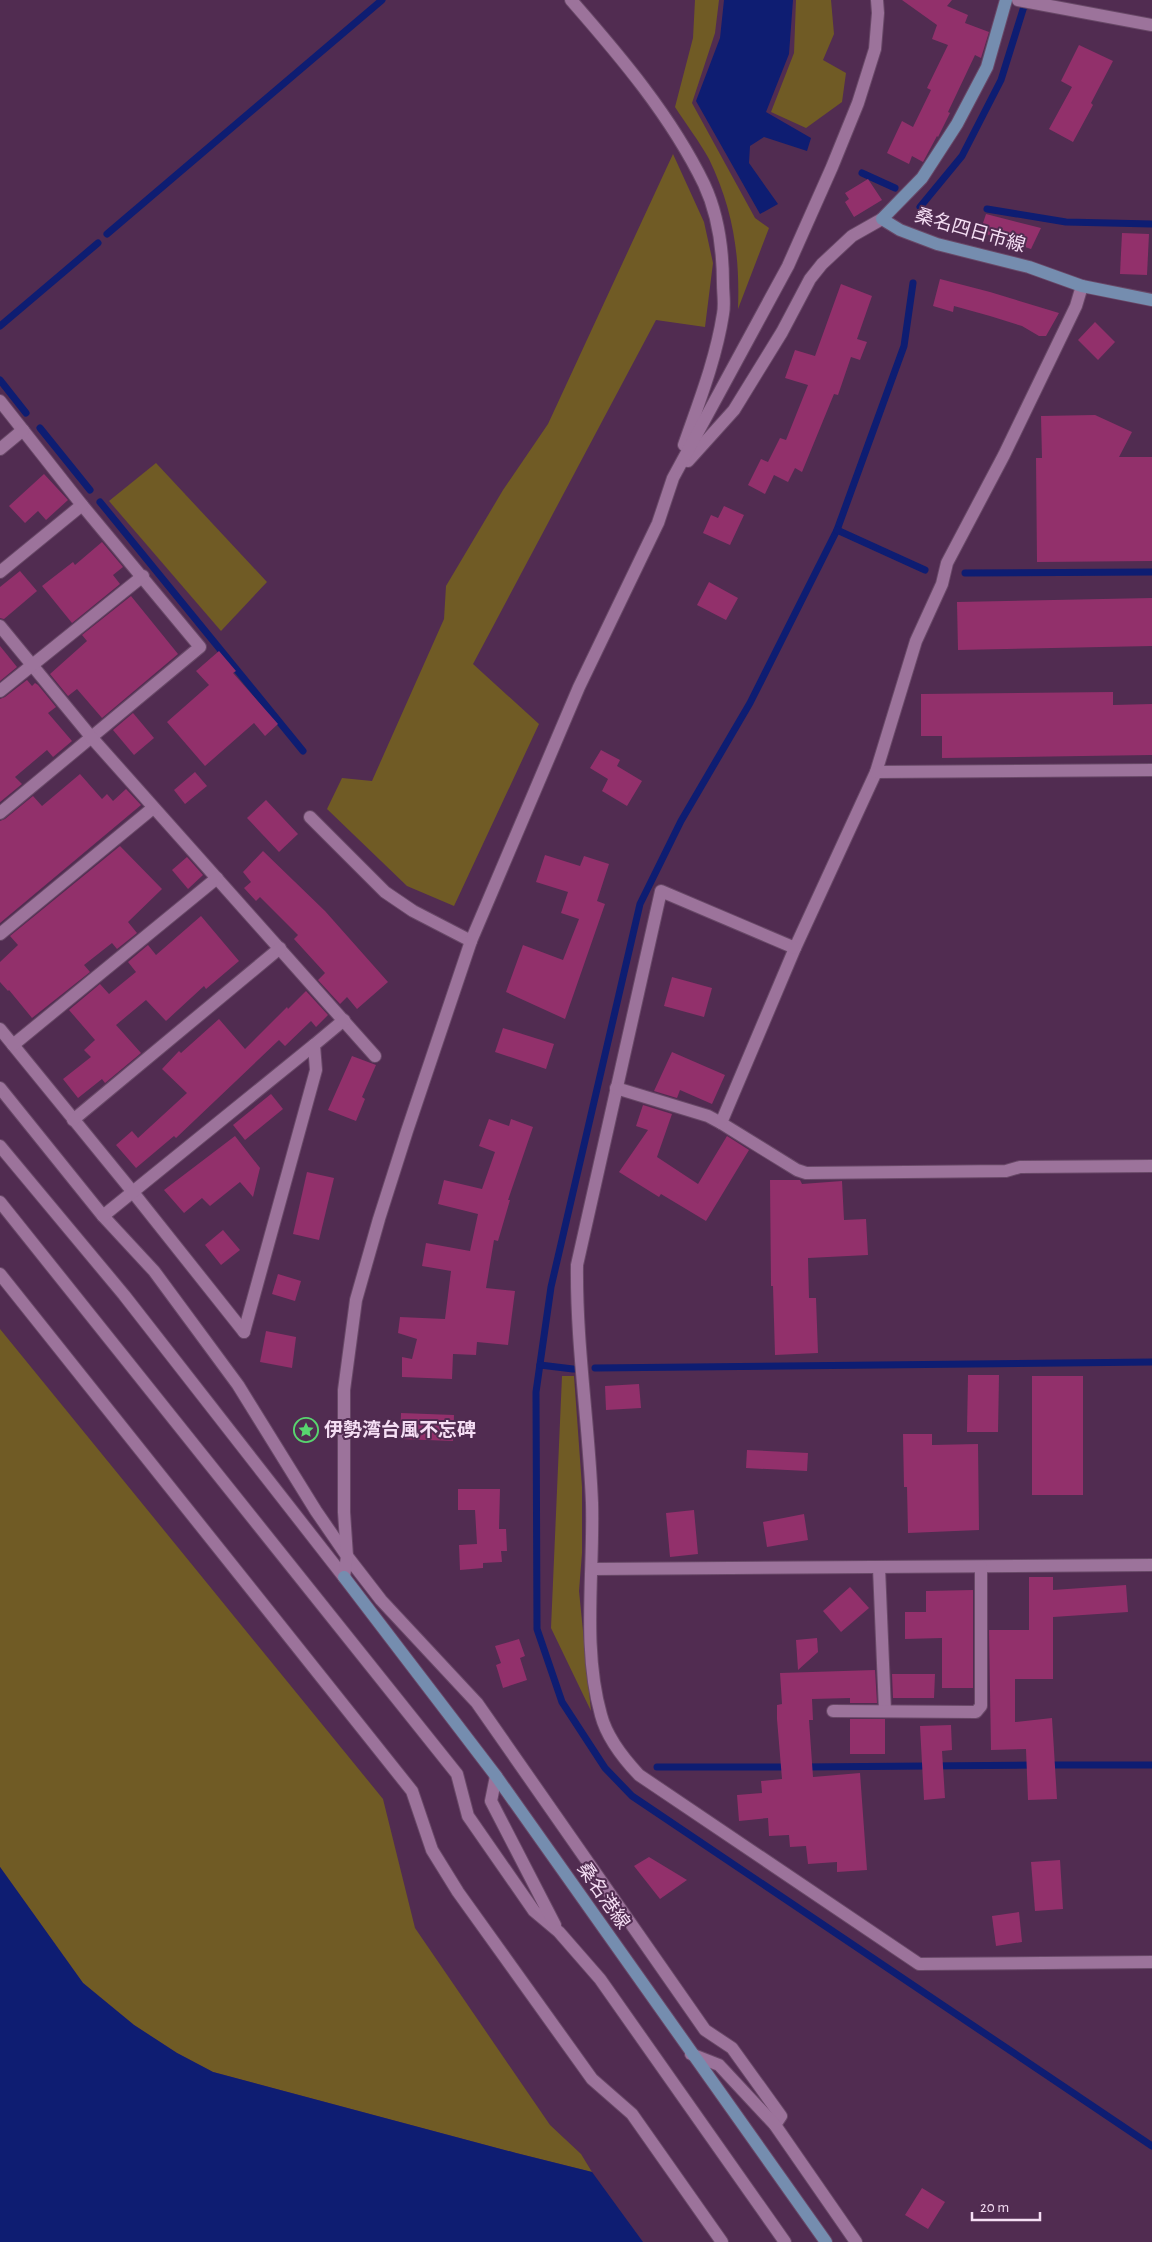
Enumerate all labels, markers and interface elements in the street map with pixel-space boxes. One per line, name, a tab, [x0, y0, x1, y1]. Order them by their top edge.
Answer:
street label: 桑名四日市線	[913, 204, 1028, 256]
place icon: 伊勢湾台風不忘碑	[293, 1417, 319, 1443]
place label: 伊勢湾台風不忘碑	[324, 1419, 476, 1440]
street label: 桑名港線	[573, 1858, 634, 1933]
scale bar	[972, 2190, 1040, 2222]
text: 20 m	[980, 2200, 1009, 2215]

